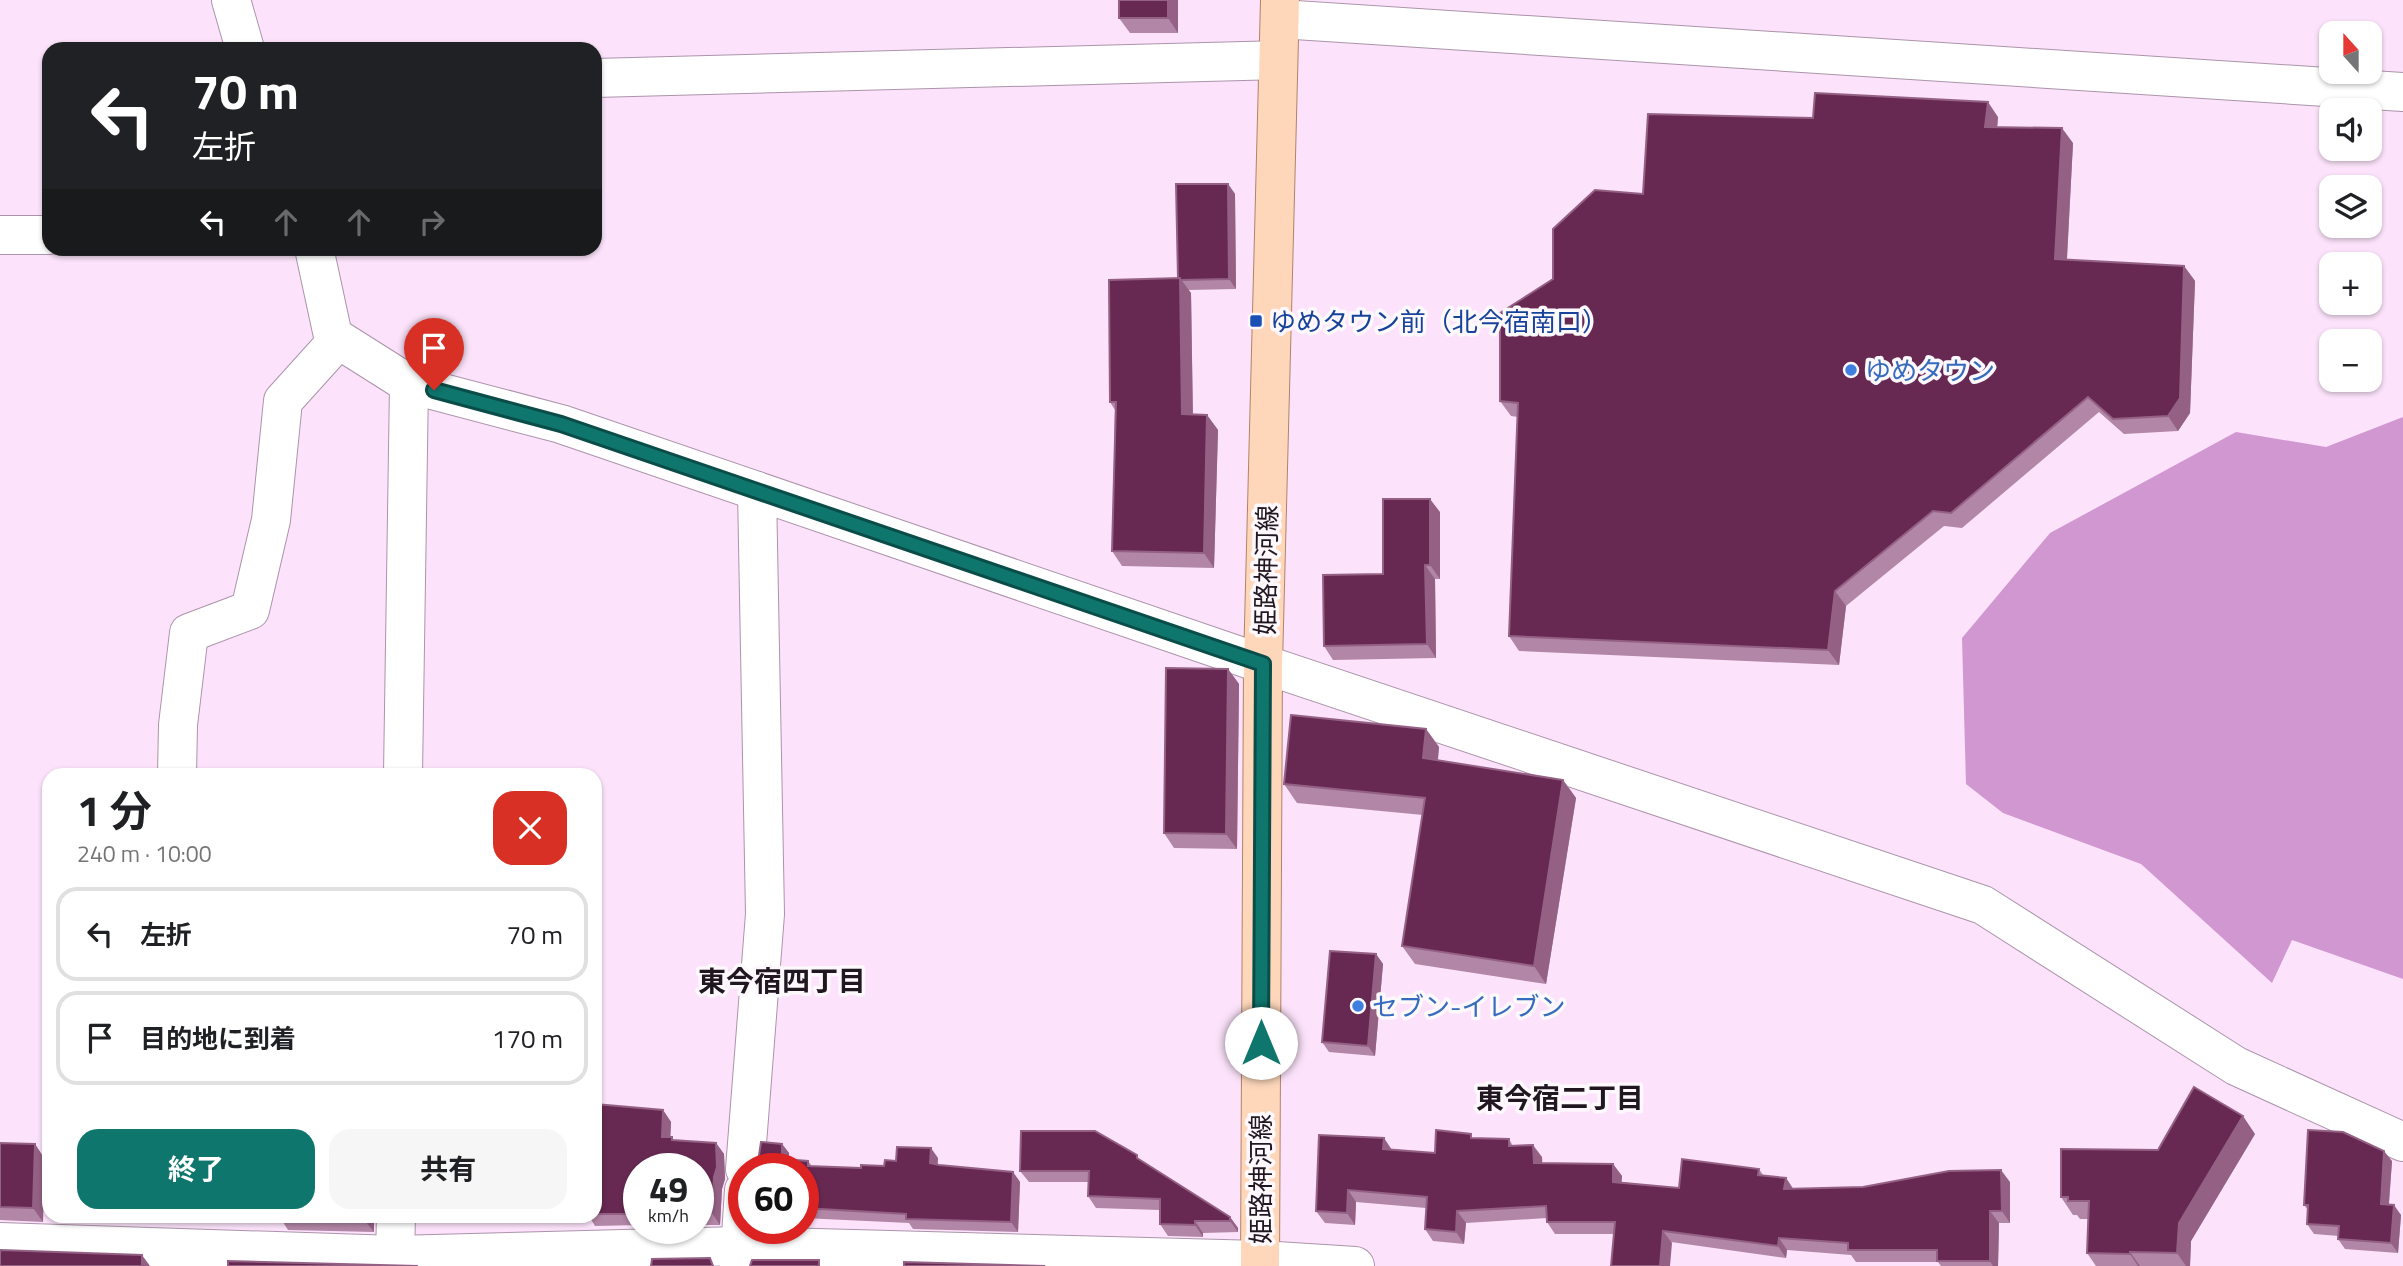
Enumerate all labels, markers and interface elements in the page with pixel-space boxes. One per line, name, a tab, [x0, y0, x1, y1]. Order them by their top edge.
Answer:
north arrow	[2319, 21, 2382, 84]
map controls	[2319, 21, 2382, 392]
text: 70 m	[192, 53, 299, 128]
icon: left	[77, 70, 168, 161]
button: sound	[2319, 98, 2382, 161]
text: 左折	[192, 122, 256, 170]
button: layers	[2319, 175, 2382, 238]
icon: left	[194, 203, 232, 241]
icon: ahead	[267, 203, 305, 241]
icon: ahead	[340, 203, 378, 241]
icon: right	[413, 203, 451, 241]
button: +	[2319, 252, 2382, 315]
place label: ゆめタウン前（北今宿南口）	[1270, 302, 1608, 341]
marker: ゆめタウン前（北今宿南口）	[1248, 313, 1264, 329]
pin	[404, 318, 464, 390]
icon: arrive	[415, 329, 453, 367]
button: −	[2319, 329, 2382, 392]
place label: ゆめタウン	[1865, 351, 1995, 390]
marker: ゆめタウン	[1843, 362, 1859, 378]
street label: 姫路神河線	[1245, 505, 1287, 635]
text: 1 分	[77, 778, 152, 842]
button: close	[493, 791, 567, 865]
text: 240 m · 10:00	[77, 836, 212, 871]
icon: left	[81, 915, 119, 953]
text: 左折	[140, 915, 192, 954]
text: 70 m	[506, 915, 563, 954]
district label: 東今宿四丁目	[698, 959, 866, 1002]
place label: セブン-イレブン	[1372, 987, 1565, 1026]
marker: セブン-イレブン	[1350, 998, 1366, 1014]
position arrow	[1224, 1006, 1298, 1080]
icon: arrive	[81, 1019, 119, 1057]
text: 目的地に到着	[140, 1019, 296, 1058]
text: 170 m	[492, 1019, 563, 1058]
district label: 東今宿二丁目	[1476, 1076, 1644, 1119]
street label: 姫路神河線	[1241, 1114, 1280, 1244]
button: 終了	[77, 1129, 315, 1209]
button: 共有	[329, 1129, 567, 1209]
speed limit sign: 60	[728, 1153, 819, 1244]
text: 49	[649, 1162, 688, 1216]
text: km/h	[648, 1202, 689, 1229]

